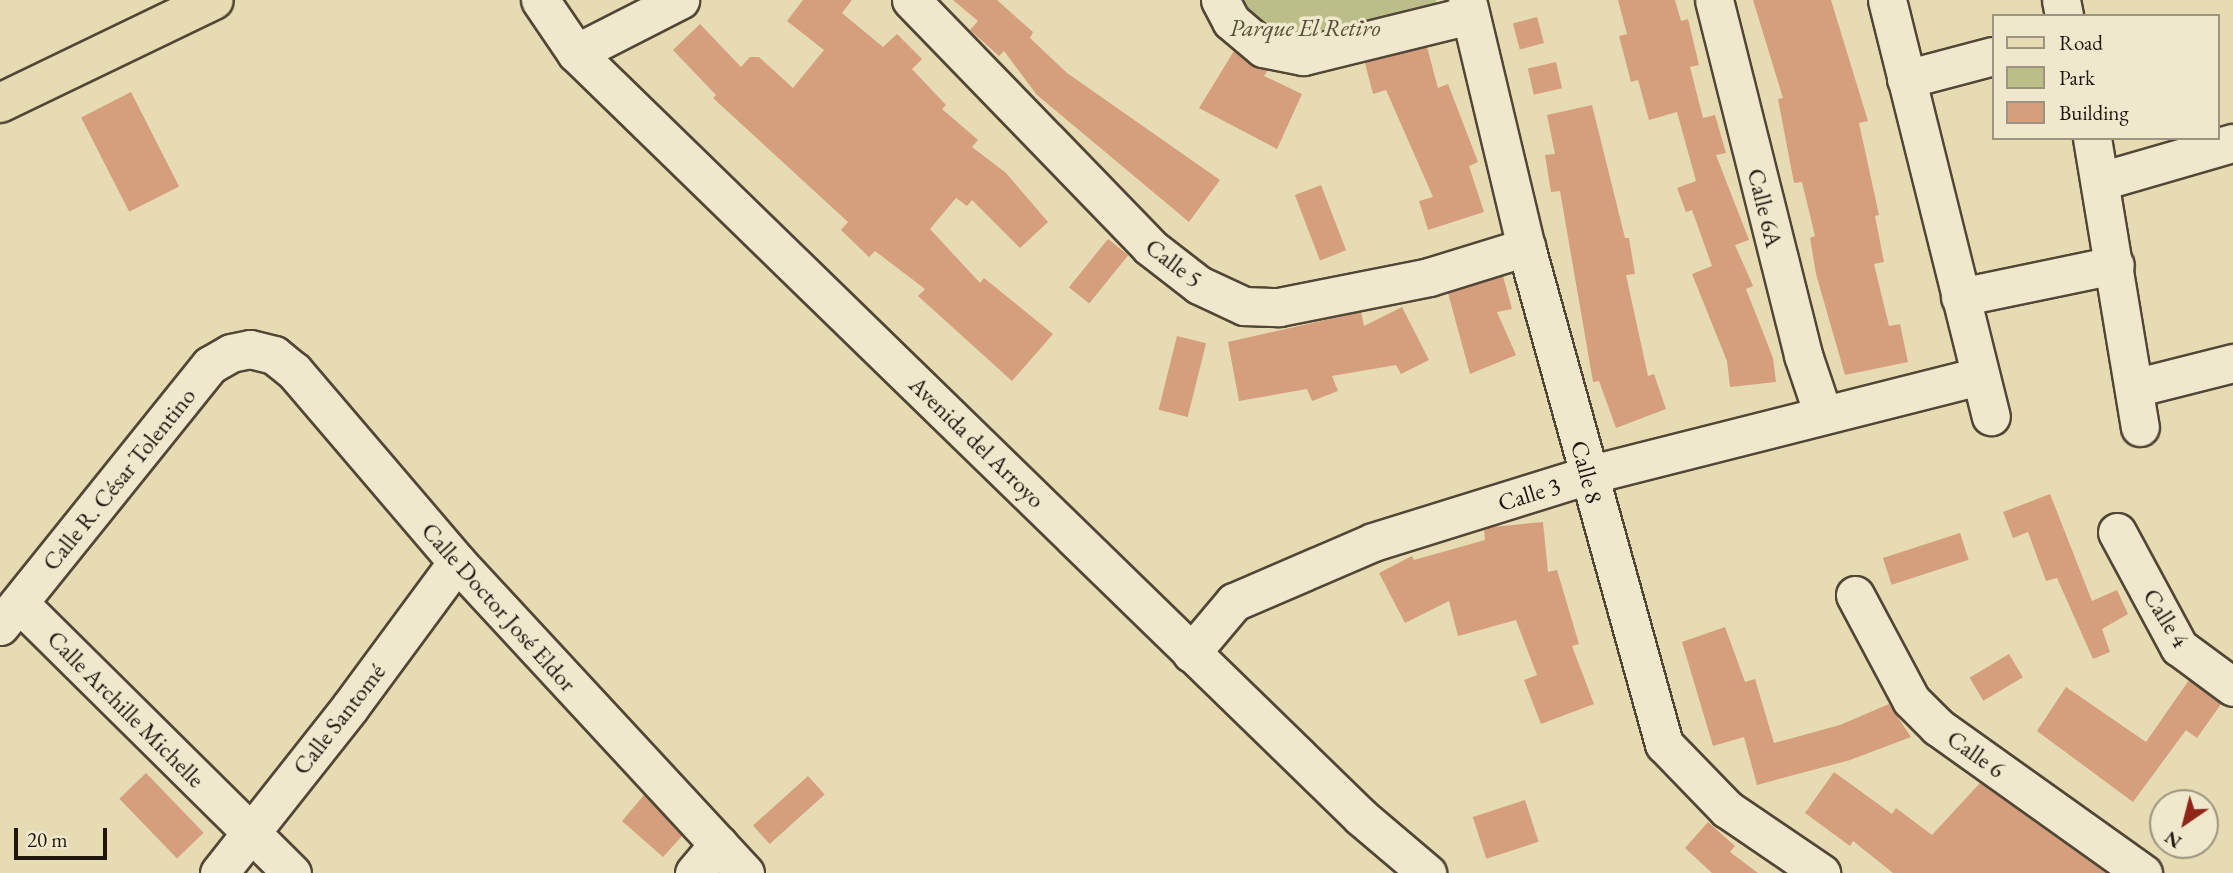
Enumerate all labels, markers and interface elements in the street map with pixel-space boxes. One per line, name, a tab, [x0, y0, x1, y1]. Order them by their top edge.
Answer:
park label: Parque El Retiro	[1229, 14, 1381, 42]
legend	[1992, 14, 2219, 140]
text: Road	[2059, 29, 2103, 56]
text: Park	[2059, 64, 2095, 91]
text: Building	[2059, 99, 2129, 126]
street label: Calle 6A	[1741, 165, 1789, 251]
street label: Calle 5	[1140, 232, 1208, 294]
street label: Avenida del Arroyo	[903, 370, 1051, 514]
street label: Calle R. César Tolentino	[36, 382, 202, 576]
street label: Calle 8	[1565, 437, 1609, 507]
street label: Calle 3	[1494, 471, 1564, 517]
street label: Calle Doctor José Eldor	[416, 517, 582, 697]
street label: Calle 4	[2137, 583, 2195, 653]
street label: Calle Archille Michelle	[41, 624, 211, 794]
street label: Calle Santomé	[287, 658, 391, 780]
street label: Calle 6	[1942, 724, 2010, 784]
north arrow	[2149, 789, 2219, 859]
scale bar	[18, 814, 110, 858]
text: N	[2159, 825, 2186, 855]
text: 20 m	[27, 826, 68, 853]

